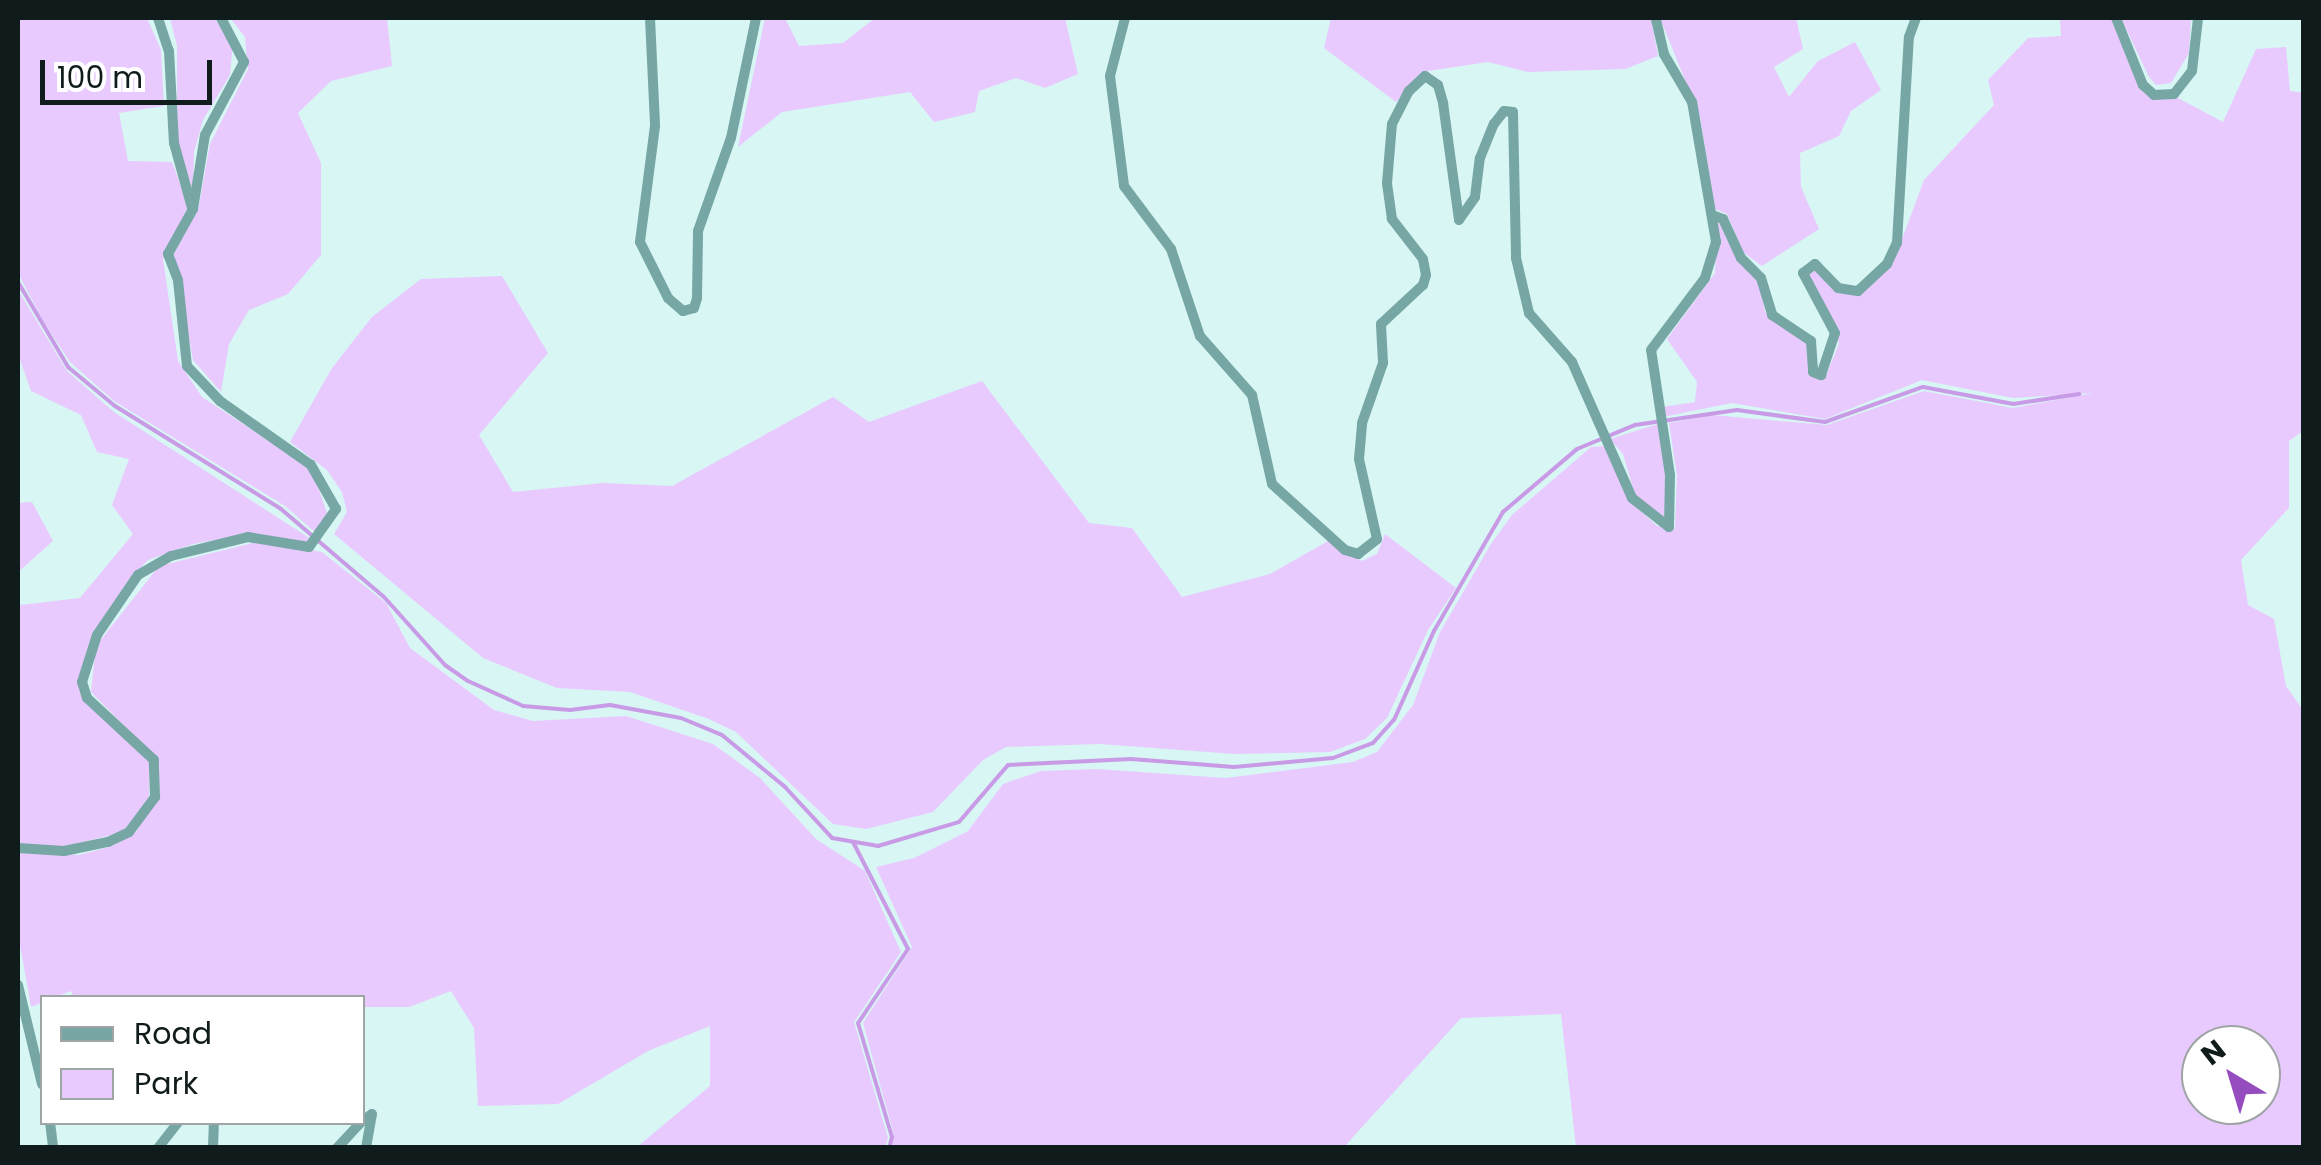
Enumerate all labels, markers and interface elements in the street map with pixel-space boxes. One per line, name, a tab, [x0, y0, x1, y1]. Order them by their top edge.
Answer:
scale bar	[45, 40, 218, 102]
text: 100 m	[57, 56, 143, 99]
legend	[40, 995, 365, 1125]
text: Road	[134, 1012, 212, 1055]
north arrow	[2181, 1025, 2281, 1125]
text: N	[2193, 1031, 2234, 1074]
text: Park	[134, 1062, 198, 1105]

